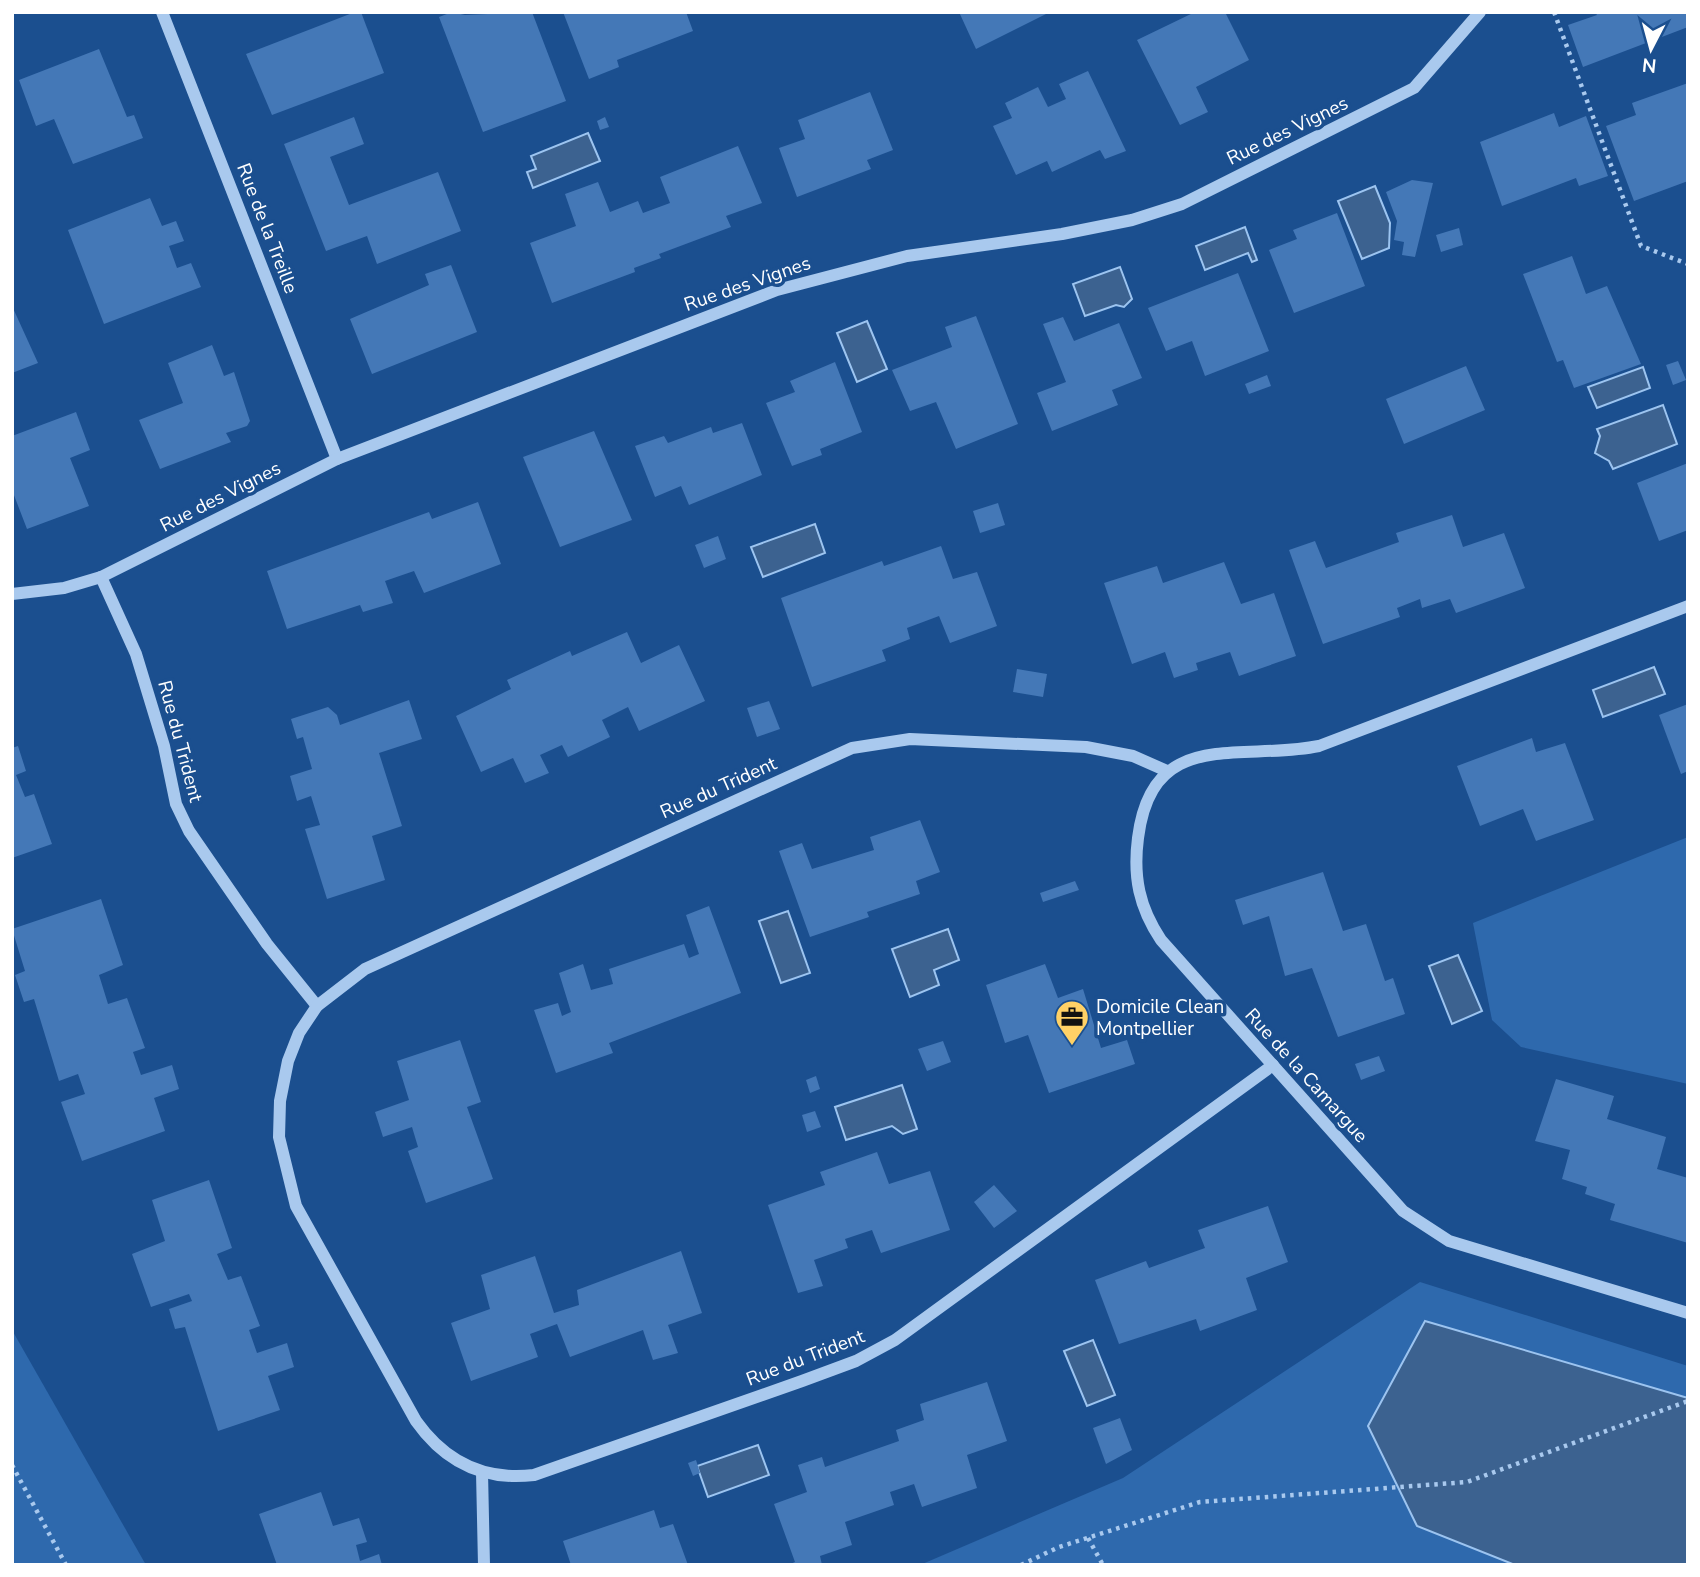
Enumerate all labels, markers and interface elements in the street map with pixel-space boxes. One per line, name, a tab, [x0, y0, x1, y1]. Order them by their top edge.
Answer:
north arrow	[1616, 14, 1686, 84]
text: N	[1641, 51, 1658, 79]
street label: Rue des Vignes	[1222, 90, 1353, 172]
street label: Rue de la Treille	[230, 160, 304, 297]
street label: Rue des Vignes	[681, 250, 814, 318]
street label: Rue des Vignes	[156, 455, 285, 538]
street label: Rue du Trident	[151, 678, 209, 805]
street label: Rue du Trident	[656, 751, 781, 825]
place label: Domicile Clean Montpellier	[1096, 994, 1224, 1042]
office icon: Domicile Clean Montpellier	[1053, 998, 1091, 1047]
street label: Rue de la Camargue	[1239, 1003, 1374, 1148]
street label: Rue du Trident	[742, 1323, 869, 1392]

